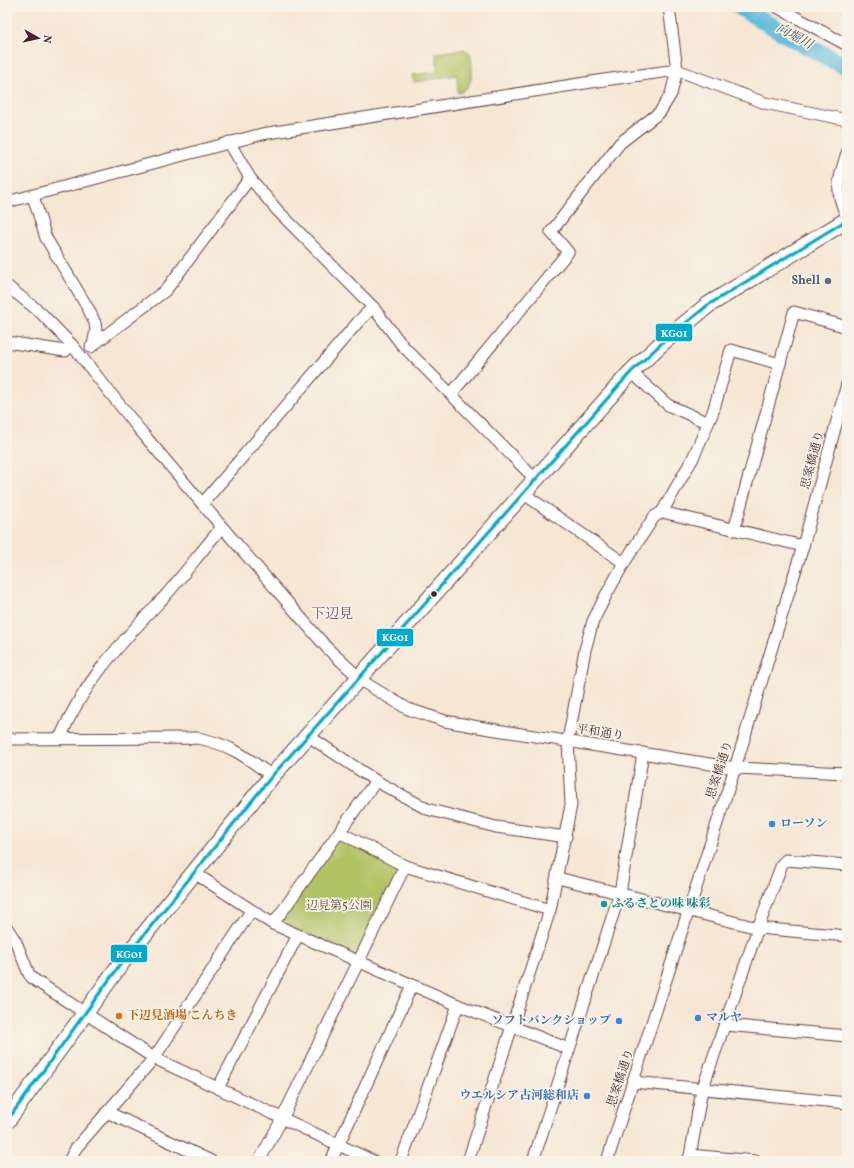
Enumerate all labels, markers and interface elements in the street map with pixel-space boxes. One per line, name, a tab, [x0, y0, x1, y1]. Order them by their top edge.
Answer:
north arrow	[18, 18, 58, 58]
water label: 向堀川	[773, 20, 817, 55]
text: N	[38, 34, 54, 44]
place label: Shell	[791, 273, 820, 289]
marker: Shell	[823, 276, 833, 286]
line badge: KG01	[655, 323, 693, 342]
text: KG01	[661, 327, 687, 342]
street label: 思案橋通り	[798, 429, 828, 491]
unlabelled marker	[429, 589, 439, 599]
district label: 下辺見	[311, 605, 353, 624]
line badge: KG01	[376, 628, 414, 647]
text: KG01	[382, 631, 408, 646]
street label: 平和通り	[575, 721, 625, 745]
street label: 思案橋通り	[703, 739, 737, 801]
place label: ローソン	[780, 816, 828, 832]
marker: ローソン	[767, 819, 777, 829]
place label: ふるさとの味 味彩	[612, 896, 710, 912]
park label: 辺見第5公園	[306, 898, 372, 914]
marker: ふるさとの味 味彩	[599, 899, 609, 909]
line badge: KG01	[110, 944, 148, 963]
text: KG01	[116, 948, 142, 963]
place label: 下辺見酒場 こんちき	[127, 1008, 237, 1024]
place label: マルヤ	[706, 1010, 742, 1026]
marker: 下辺見酒場 こんちき	[114, 1011, 124, 1021]
place label: ソフトバンクショップ	[492, 1013, 611, 1029]
marker: マルヤ	[693, 1013, 703, 1023]
marker: ソフトバンクショップ	[614, 1016, 624, 1026]
street label: 思案橋通り	[604, 1047, 638, 1109]
place label: ウエルシア古河総和店	[459, 1088, 579, 1104]
marker: ウエルシア古河総和店	[582, 1091, 592, 1101]

